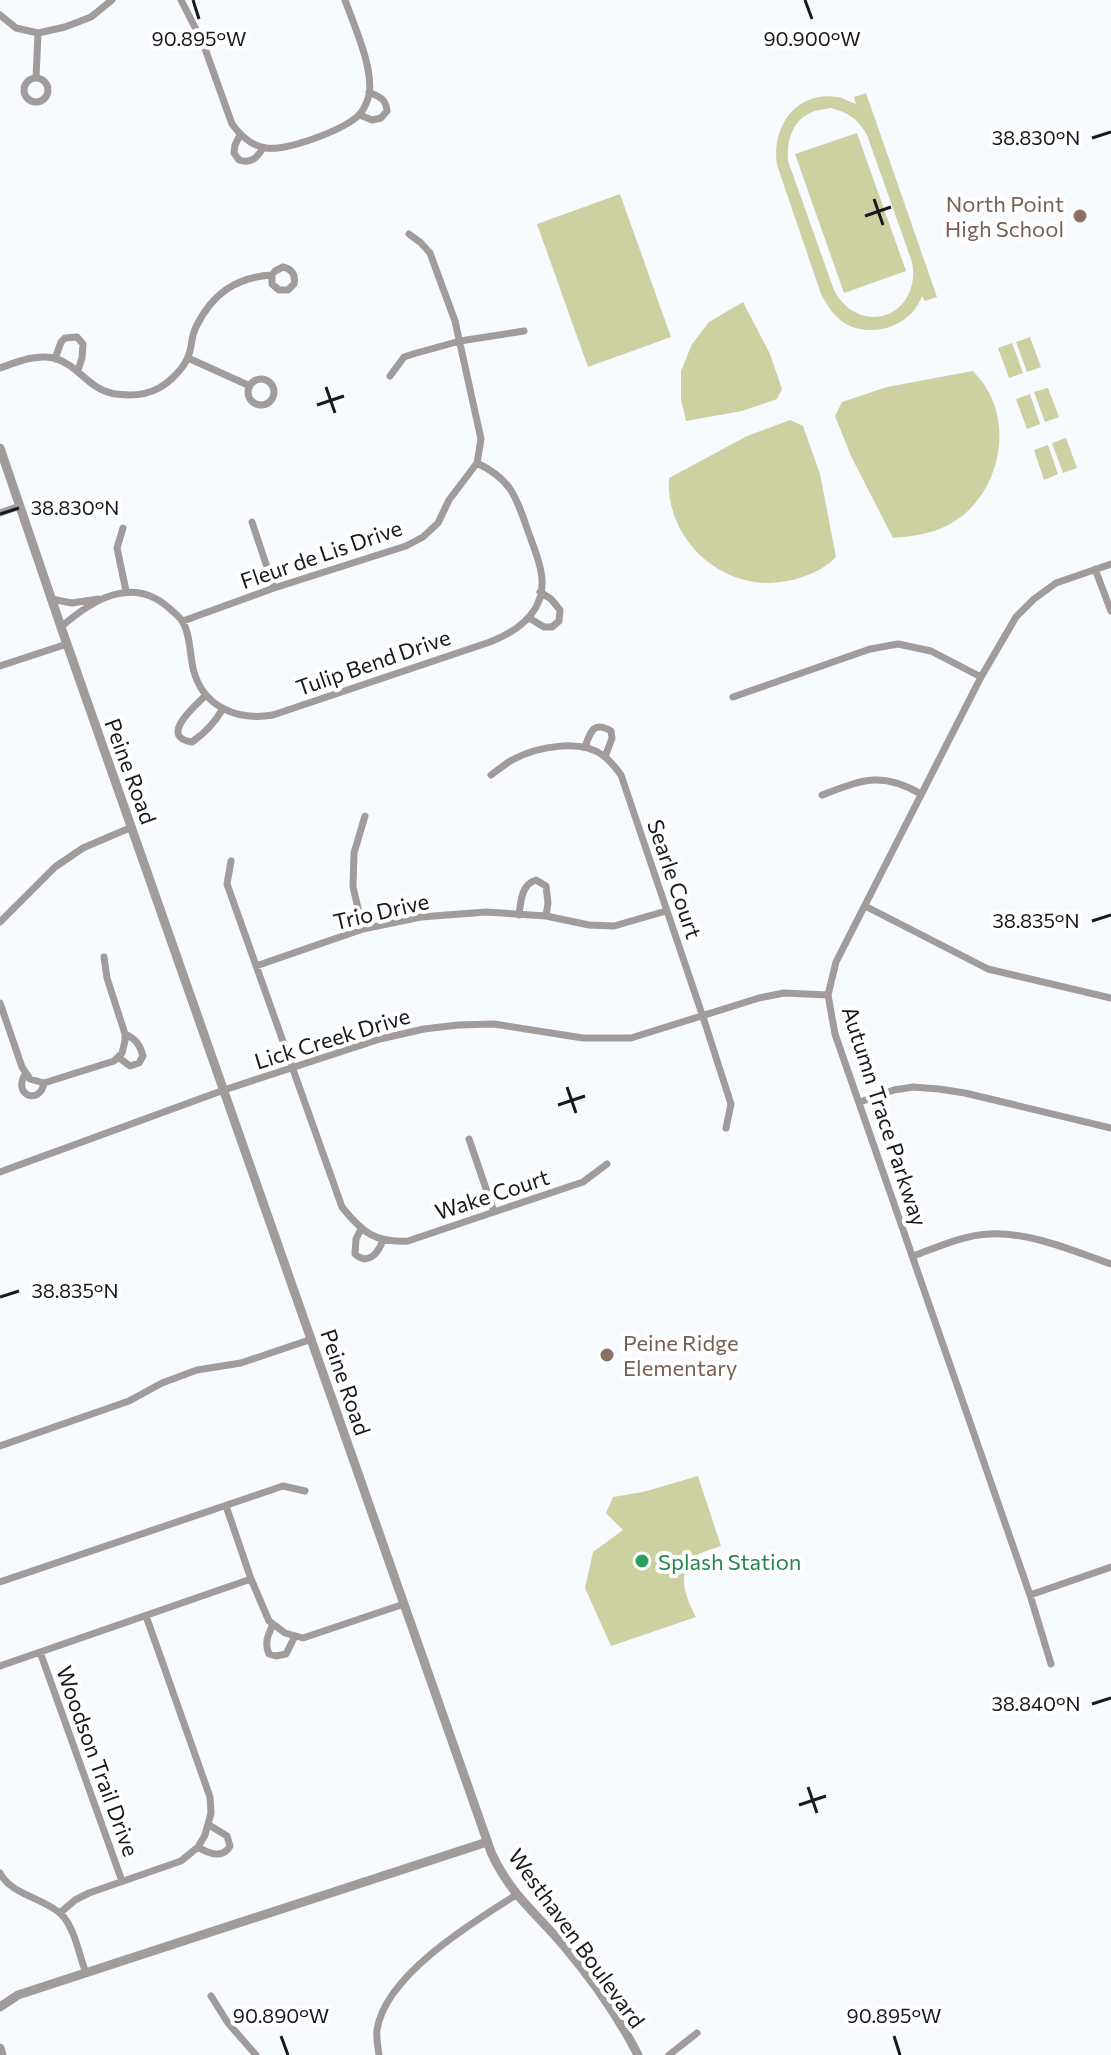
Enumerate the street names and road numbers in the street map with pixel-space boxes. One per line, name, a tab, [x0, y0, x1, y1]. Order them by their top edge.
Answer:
street label: Fleur de Lis Drive	[237, 514, 405, 594]
street label: Tulip Bend Drive	[292, 623, 454, 701]
street label: Peine Road	[99, 714, 163, 828]
street label: Searle Court	[642, 816, 708, 942]
street label: Trio Drive	[331, 887, 431, 935]
street label: Lick Creek Drive	[251, 1002, 413, 1074]
street label: Autumn Trace Parkway	[837, 1003, 933, 1229]
street label: Wake Court	[432, 1163, 552, 1225]
street label: Peine Road	[315, 1325, 377, 1439]
street label: Woodson Trail Drive	[51, 1662, 145, 1860]
street label: Westhaven Boulevard	[503, 1843, 651, 2033]

